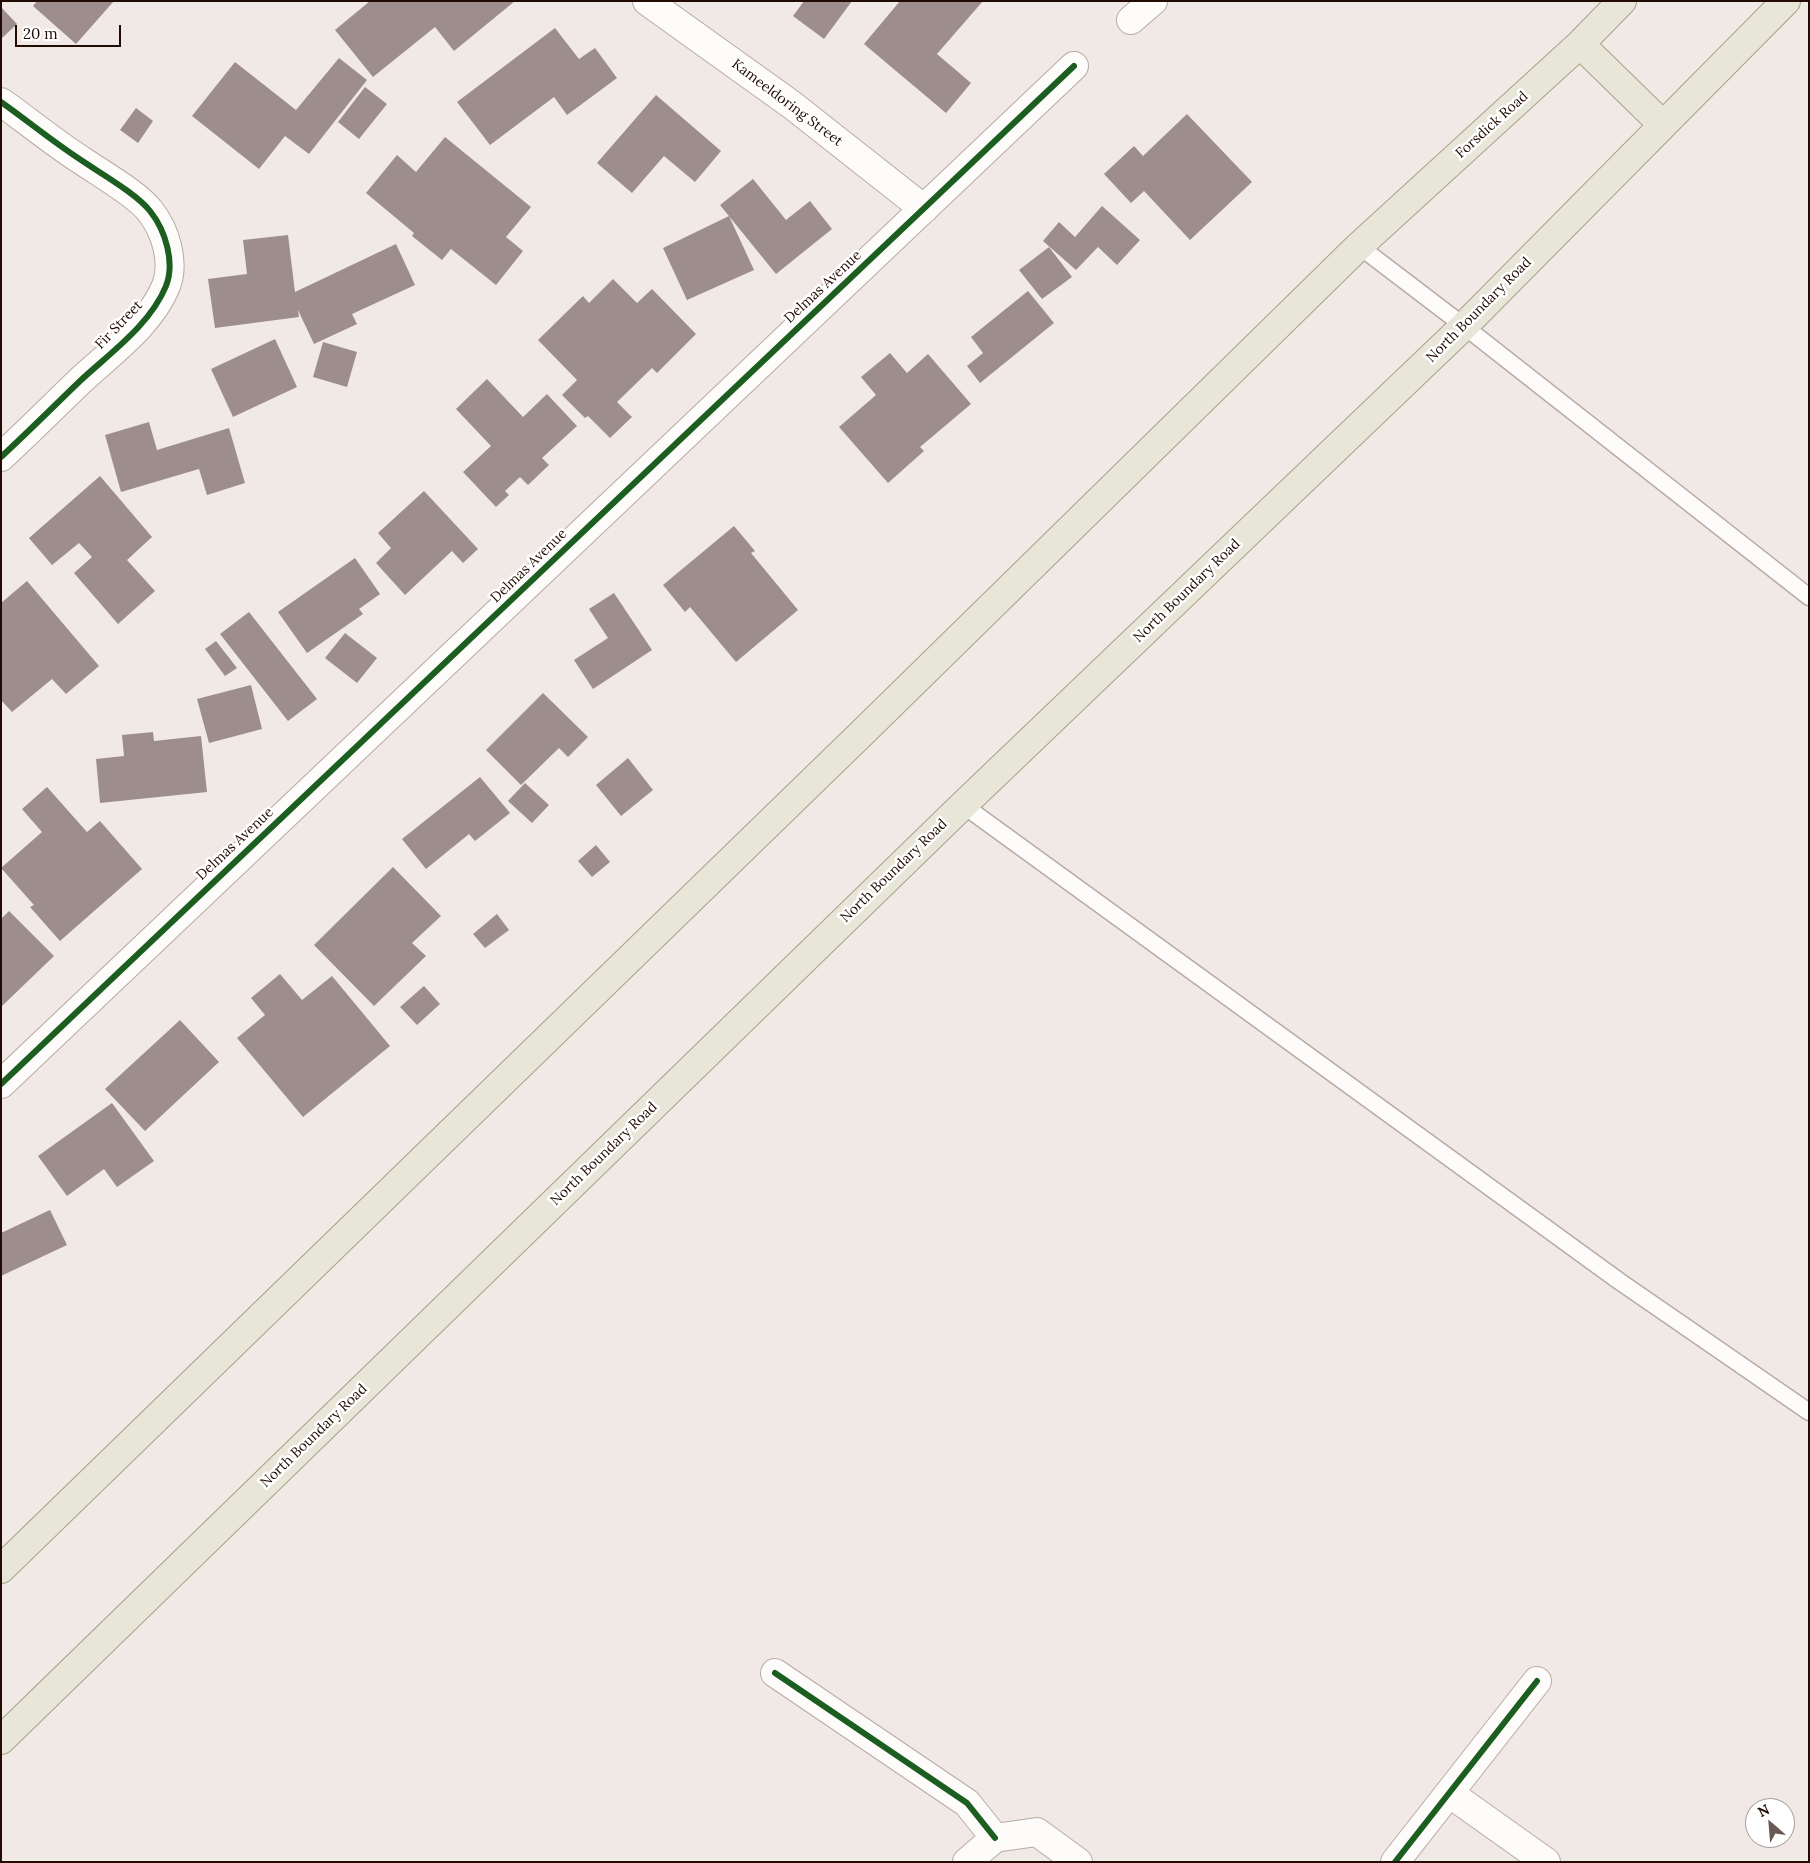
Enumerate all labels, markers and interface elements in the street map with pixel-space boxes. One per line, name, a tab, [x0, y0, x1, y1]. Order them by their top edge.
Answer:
scale bar	[18, 15, 124, 47]
text: 20 m	[23, 24, 58, 43]
street label: Kameeldoring Street	[728, 56, 846, 150]
street label: Forsdick Road	[1452, 88, 1532, 162]
street label: Delmas Avenue	[781, 247, 865, 327]
street label: North Boundary Road	[1423, 254, 1535, 366]
street label: Fir Street	[92, 297, 146, 353]
street label: Delmas Avenue	[487, 525, 571, 607]
street label: North Boundary Road	[1130, 536, 1244, 646]
street label: Delmas Avenue	[193, 804, 277, 884]
street label: North Boundary Road	[837, 816, 951, 926]
street label: North Boundary Road	[547, 1099, 661, 1209]
street label: North Boundary Road	[257, 1381, 371, 1491]
north arrow	[1745, 1798, 1795, 1848]
text: N	[1755, 1800, 1773, 1821]

